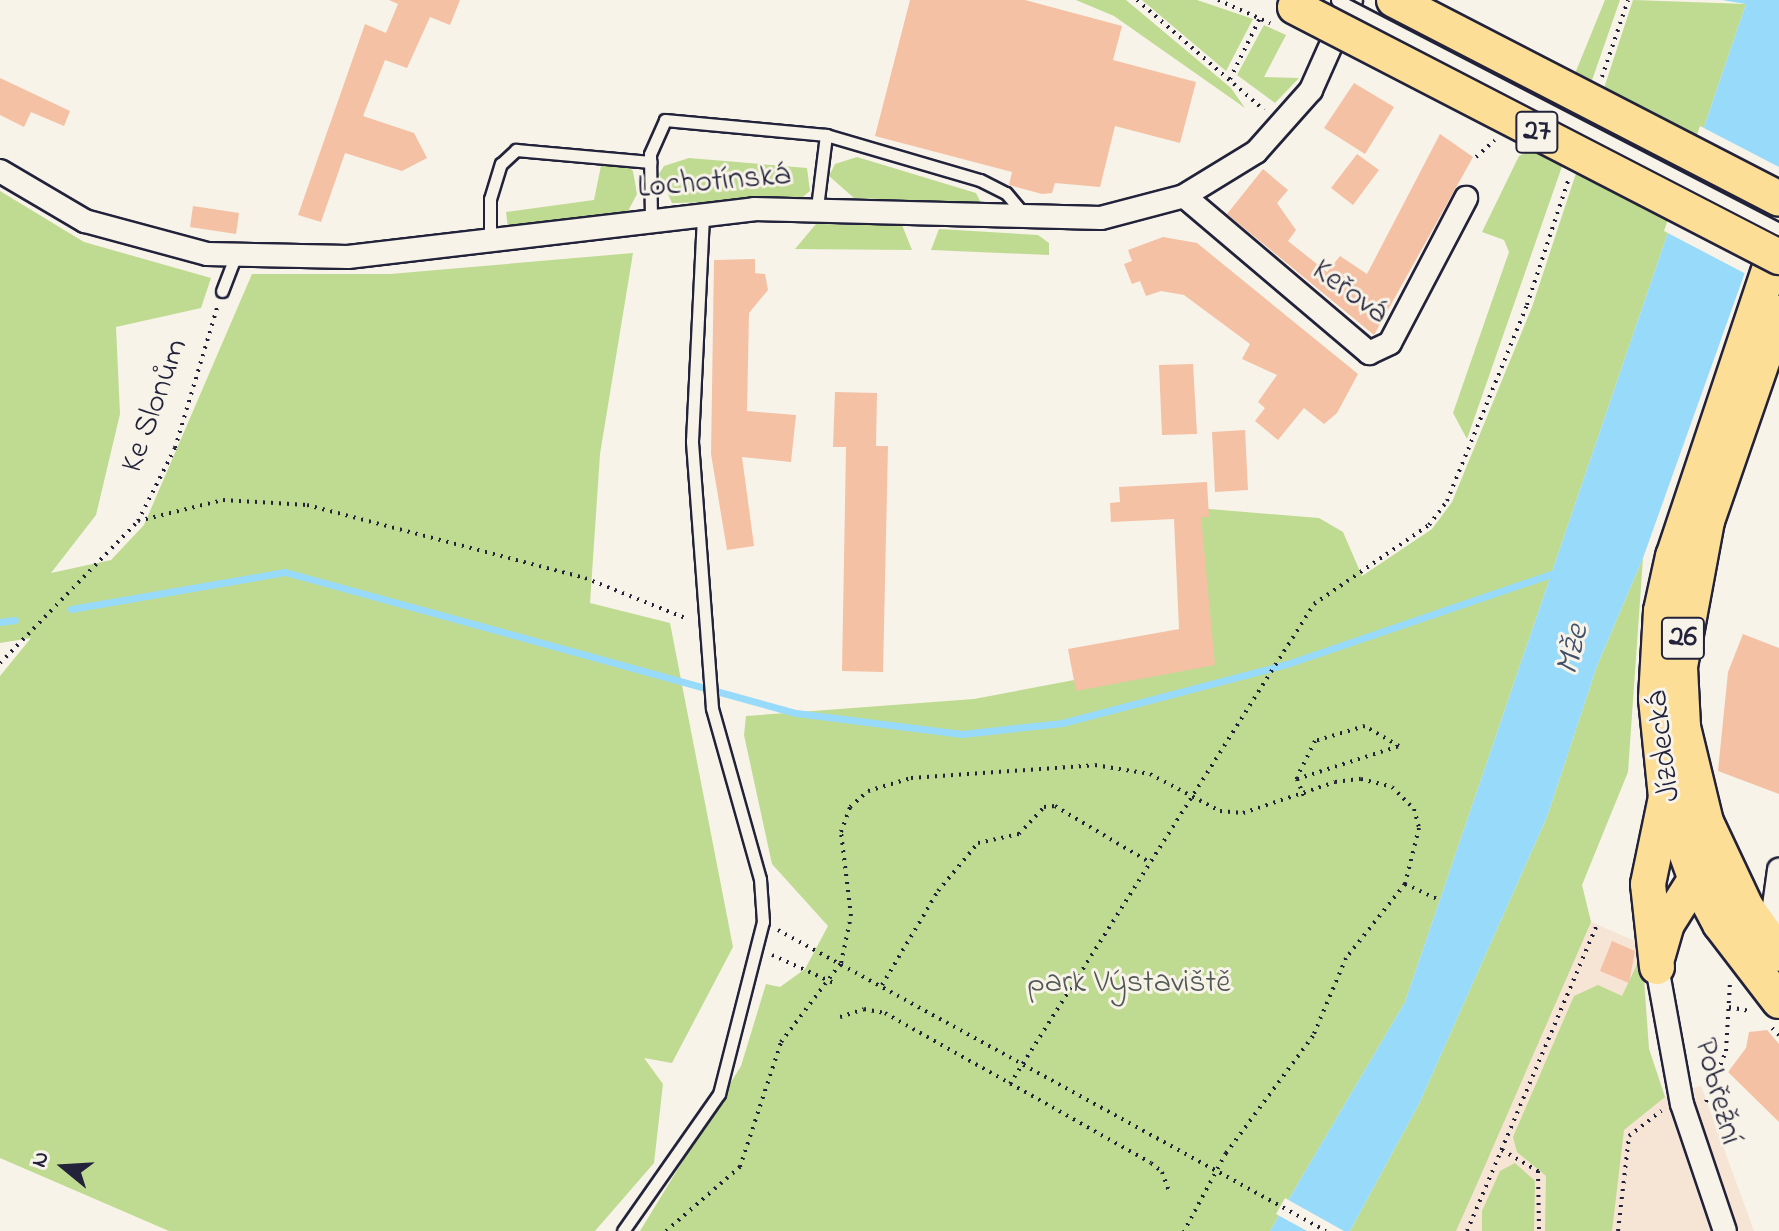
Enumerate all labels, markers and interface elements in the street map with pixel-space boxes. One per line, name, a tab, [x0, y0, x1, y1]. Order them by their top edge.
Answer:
road number: 27	[1515, 106, 1559, 158]
street label: Lochotínská	[636, 157, 792, 209]
street label: Keřová	[1303, 252, 1395, 334]
street label: Ke Slonům	[114, 334, 198, 478]
road number: 26	[1659, 612, 1707, 664]
water label: Mže	[1548, 621, 1600, 679]
street label: Jízdecká	[1639, 688, 1691, 804]
park label: park Výstaviště	[1027, 965, 1231, 1003]
street label: Pobřežní	[1683, 1035, 1749, 1149]
north arrow	[24, 1127, 104, 1207]
text: N	[24, 1148, 59, 1172]

